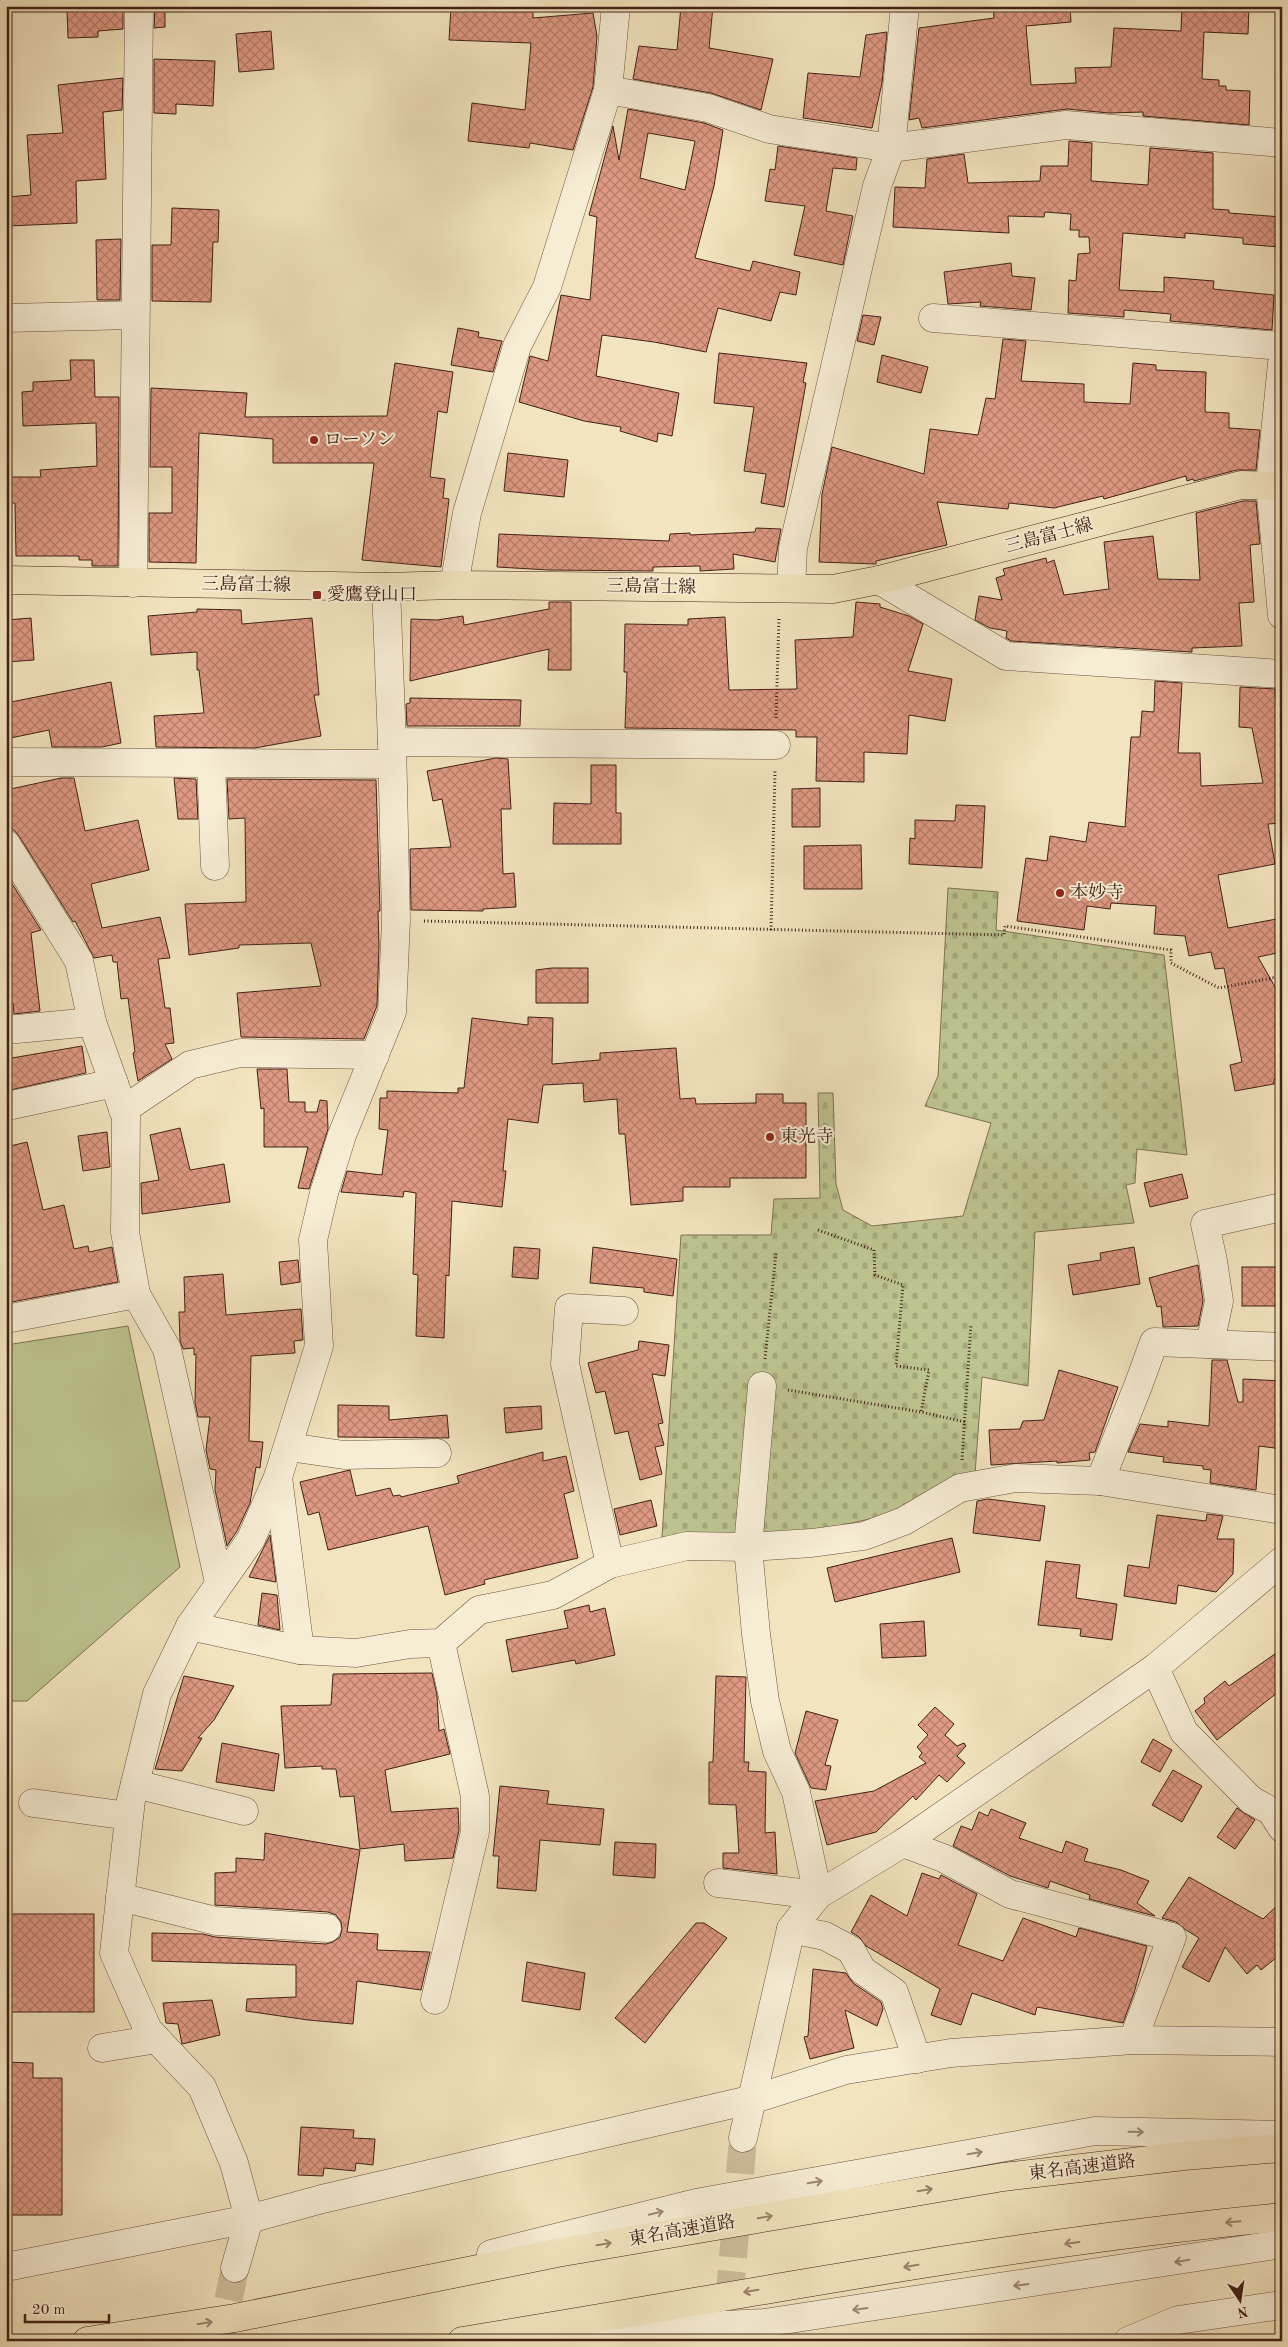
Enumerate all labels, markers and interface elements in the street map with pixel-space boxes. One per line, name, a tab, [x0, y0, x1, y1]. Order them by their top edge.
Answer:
place label: ローソン	[324, 431, 395, 449]
marker: ローソン	[308, 434, 320, 446]
street label: 三島富士線	[1003, 514, 1095, 556]
street label: 三島富士線	[201, 573, 291, 595]
street label: 三島富士線	[606, 575, 696, 597]
place label: 愛鷹登山口	[327, 584, 417, 604]
marker: 愛鷹登山口	[311, 589, 323, 601]
place label: 本妙寺	[1070, 882, 1124, 902]
marker: 本妙寺	[1054, 887, 1066, 899]
place label: 東光寺	[780, 1126, 834, 1146]
marker: 東光寺	[764, 1131, 776, 1143]
one-way arrow	[1127, 2127, 1143, 2137]
one-way arrow	[967, 2147, 983, 2157]
street label: 東名高速道路	[1027, 2151, 1137, 2184]
one-way arrow	[807, 2176, 823, 2186]
one-way arrow	[917, 2185, 933, 2195]
one-way arrow	[647, 2208, 663, 2217]
street label: 東名高速道路	[627, 2211, 737, 2249]
one-way arrow	[756, 2211, 772, 2221]
one-way arrow	[1225, 2217, 1241, 2227]
one-way arrow	[1064, 2238, 1080, 2248]
one-way arrow	[596, 2239, 612, 2249]
one-way arrow	[1174, 2256, 1190, 2266]
one-way arrow	[904, 2261, 920, 2271]
north arrow	[1216, 2274, 1266, 2324]
one-way arrow	[1014, 2280, 1030, 2290]
one-way arrow	[743, 2287, 759, 2297]
scale bar	[25, 2292, 109, 2324]
text: 20 m	[32, 2303, 66, 2318]
one-way arrow	[853, 2304, 869, 2314]
text: N	[1236, 2304, 1249, 2320]
one-way arrow	[196, 2317, 212, 2327]

